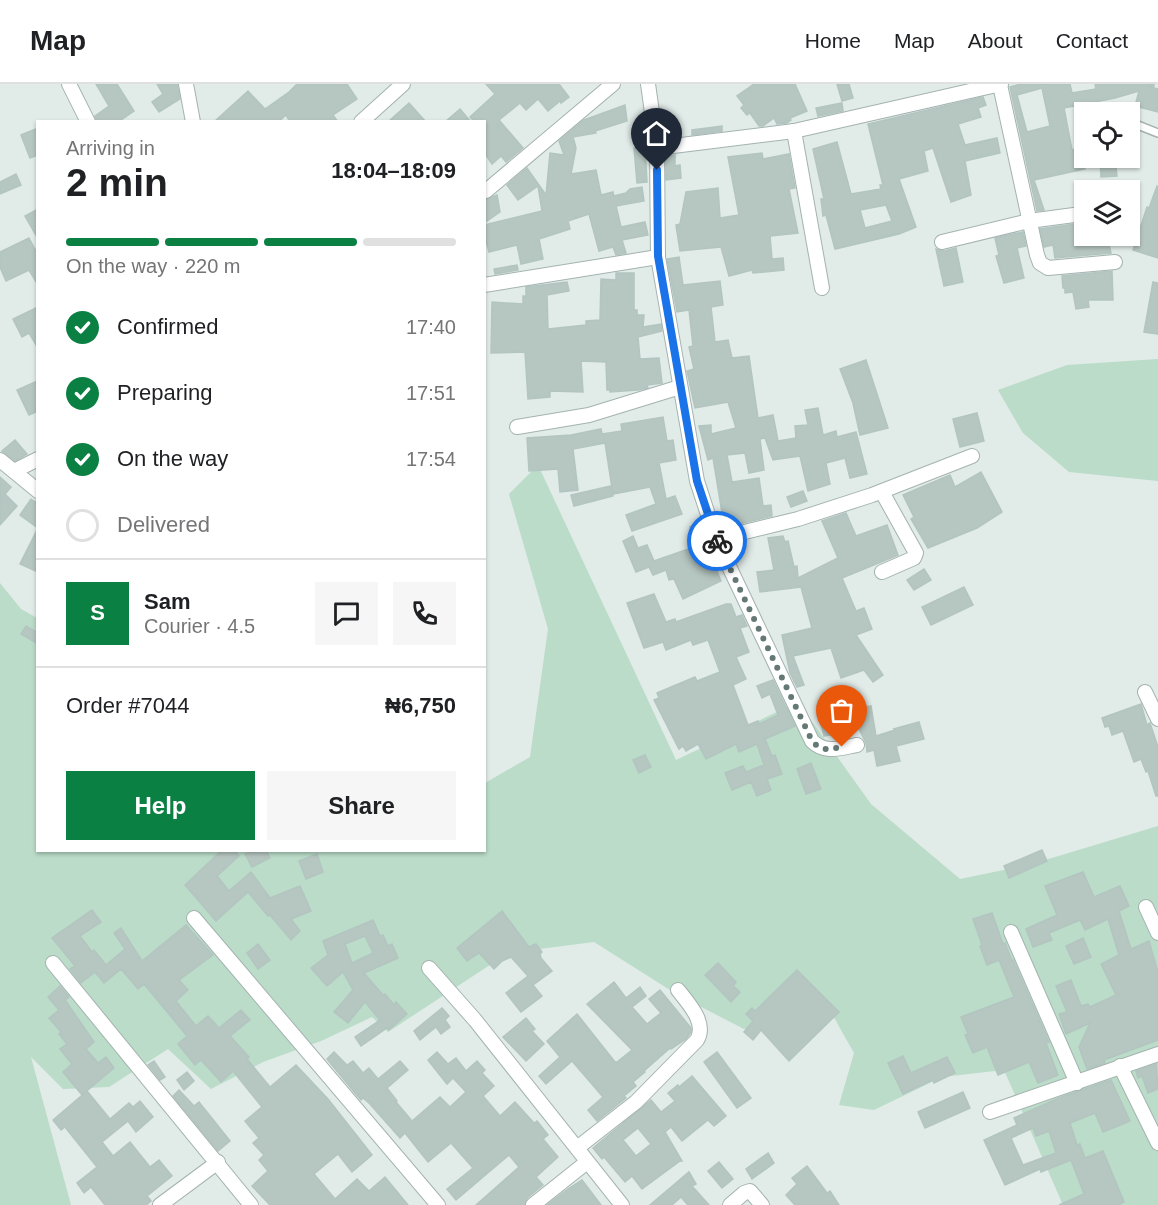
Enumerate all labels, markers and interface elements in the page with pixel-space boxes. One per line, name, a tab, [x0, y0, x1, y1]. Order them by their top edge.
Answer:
text: Map	[30, 25, 86, 56]
text: Home	[805, 29, 861, 52]
text: Map	[894, 29, 935, 52]
text: About	[968, 29, 1023, 52]
text: Contact	[1056, 29, 1128, 52]
map controls	[1074, 102, 1140, 246]
button: locate	[1074, 102, 1140, 168]
pin	[631, 108, 682, 170]
icon: home	[640, 117, 673, 150]
text: Arriving in	[66, 137, 155, 159]
text: 18:04–18:09	[331, 158, 456, 183]
text: 2 min	[66, 161, 168, 204]
button: layers	[1074, 180, 1140, 246]
text: On the way · 220 m	[66, 255, 241, 277]
icon: check	[66, 311, 99, 344]
text: Confirmed	[117, 314, 218, 339]
text: 17:40	[406, 316, 456, 338]
icon: check	[66, 377, 99, 410]
text: Preparing	[117, 380, 212, 405]
text: 17:51	[406, 382, 456, 404]
icon: check	[66, 443, 99, 476]
text: On the way	[117, 446, 228, 471]
text: 17:54	[406, 448, 456, 470]
courier	[687, 511, 747, 571]
text: Delivered	[117, 512, 210, 537]
icon: bike	[701, 525, 734, 558]
button: chat	[315, 582, 378, 645]
button: phone	[393, 582, 456, 645]
text: Sam	[144, 589, 190, 614]
text: S	[90, 600, 105, 625]
text: Courier · 4.5	[144, 615, 255, 637]
pin	[816, 685, 867, 747]
text: Order #7044	[66, 693, 190, 718]
text: ₦6,750	[385, 693, 456, 718]
icon: bag	[825, 694, 858, 727]
button: Help	[66, 771, 255, 840]
button: Share	[267, 771, 456, 840]

